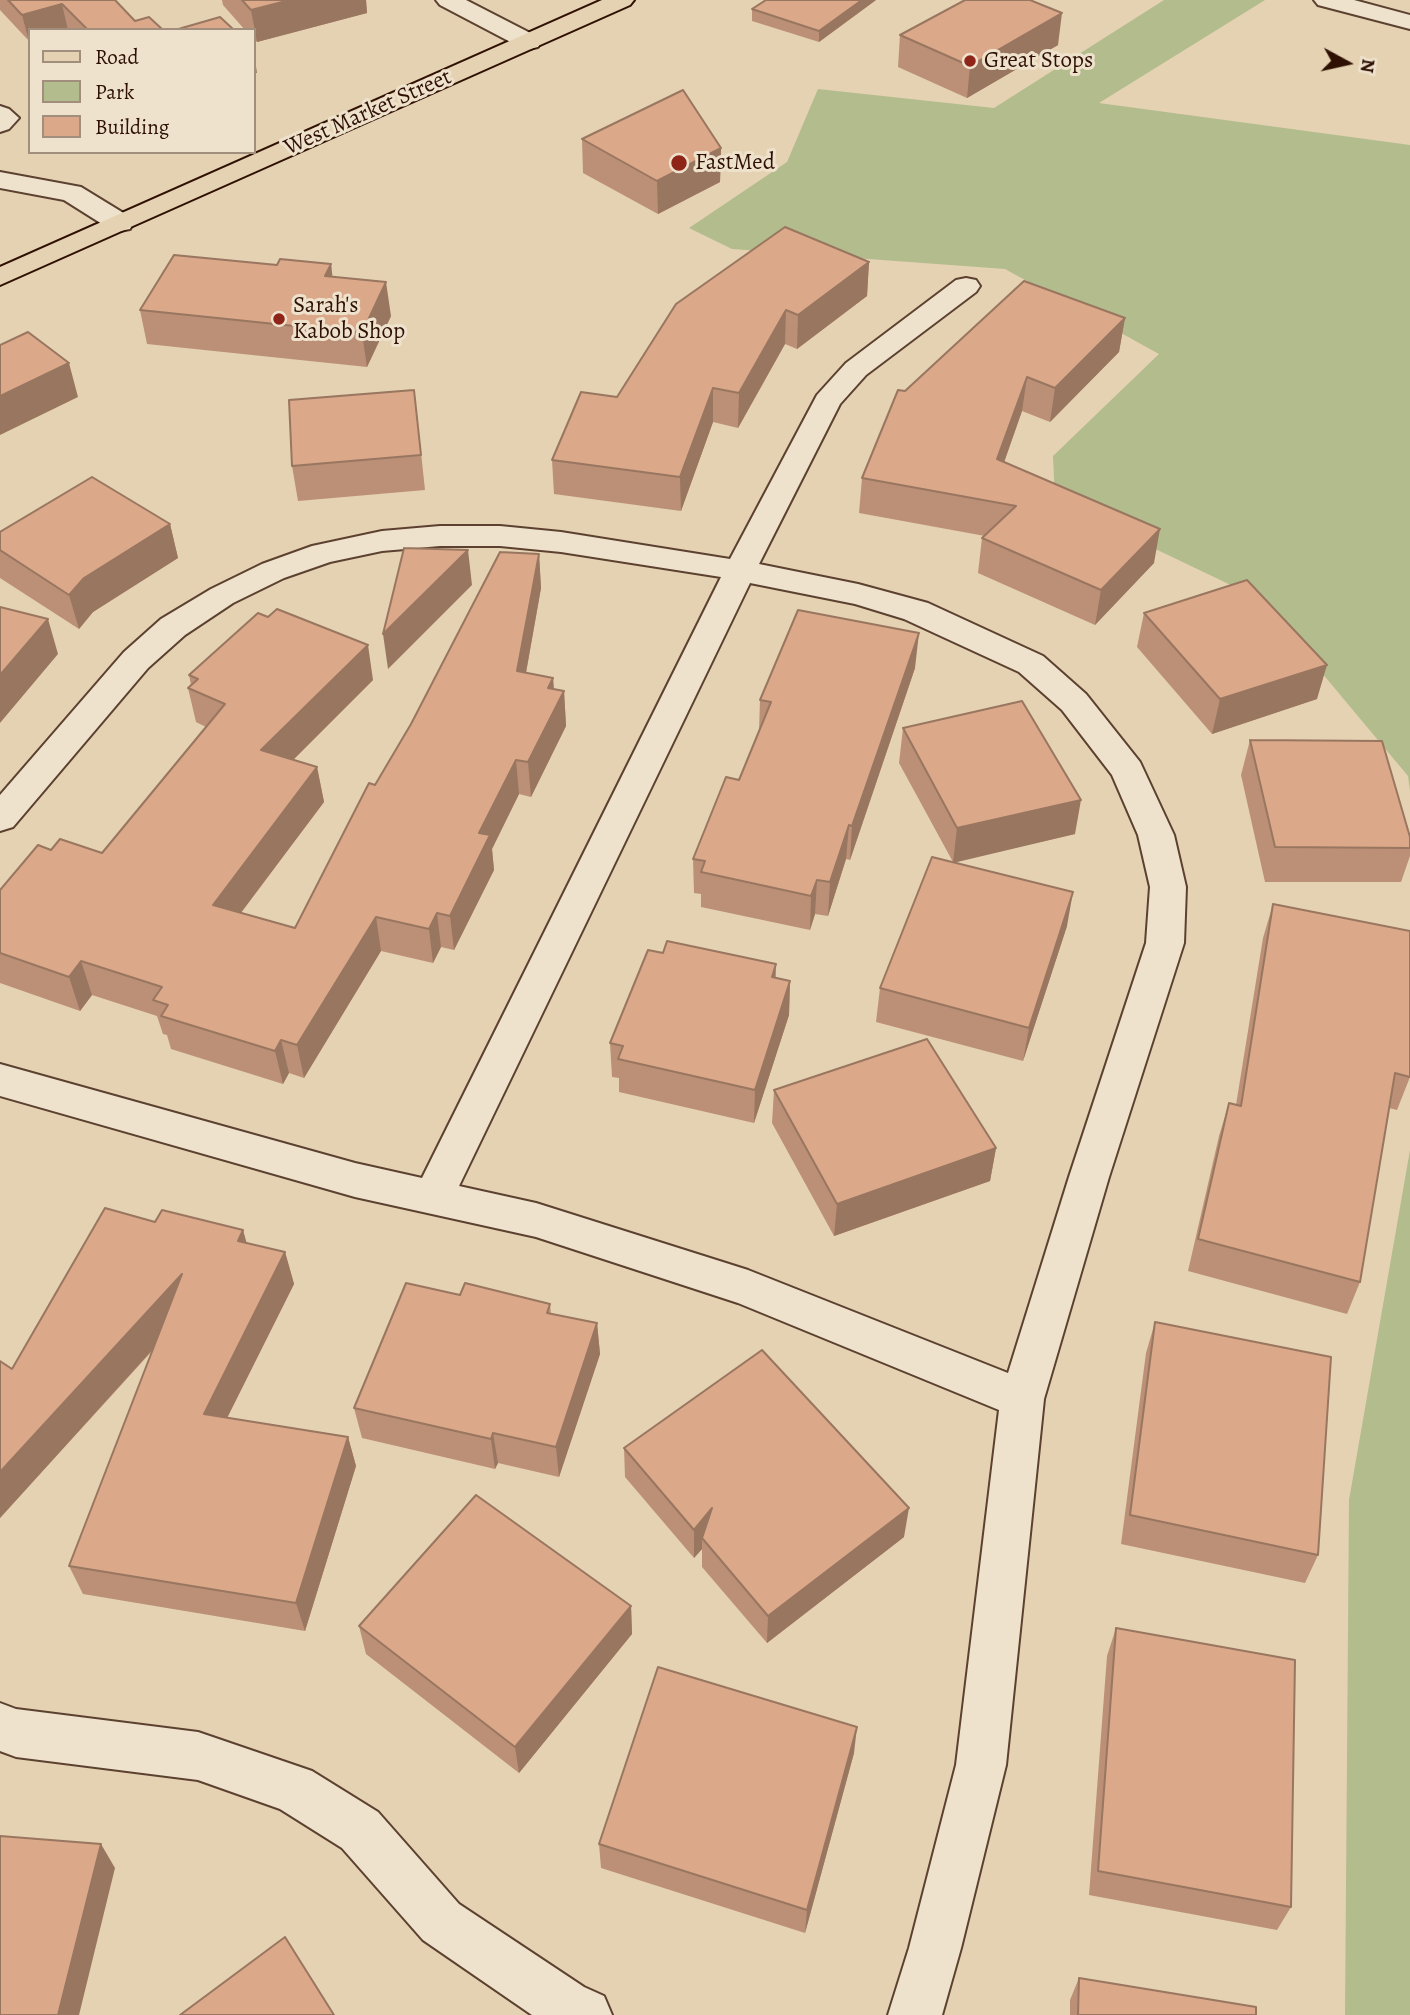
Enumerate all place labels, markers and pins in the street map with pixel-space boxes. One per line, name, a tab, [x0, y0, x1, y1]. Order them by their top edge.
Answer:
place label: Great Stops	[984, 47, 1093, 75]
marker: Great Stops	[962, 53, 978, 69]
place label: FastMed	[695, 149, 775, 177]
marker: FastMed	[669, 153, 689, 173]
place label: Sarah's Kabob Shop	[293, 292, 405, 346]
marker: Sarah's Kabob Shop	[271, 311, 287, 327]

